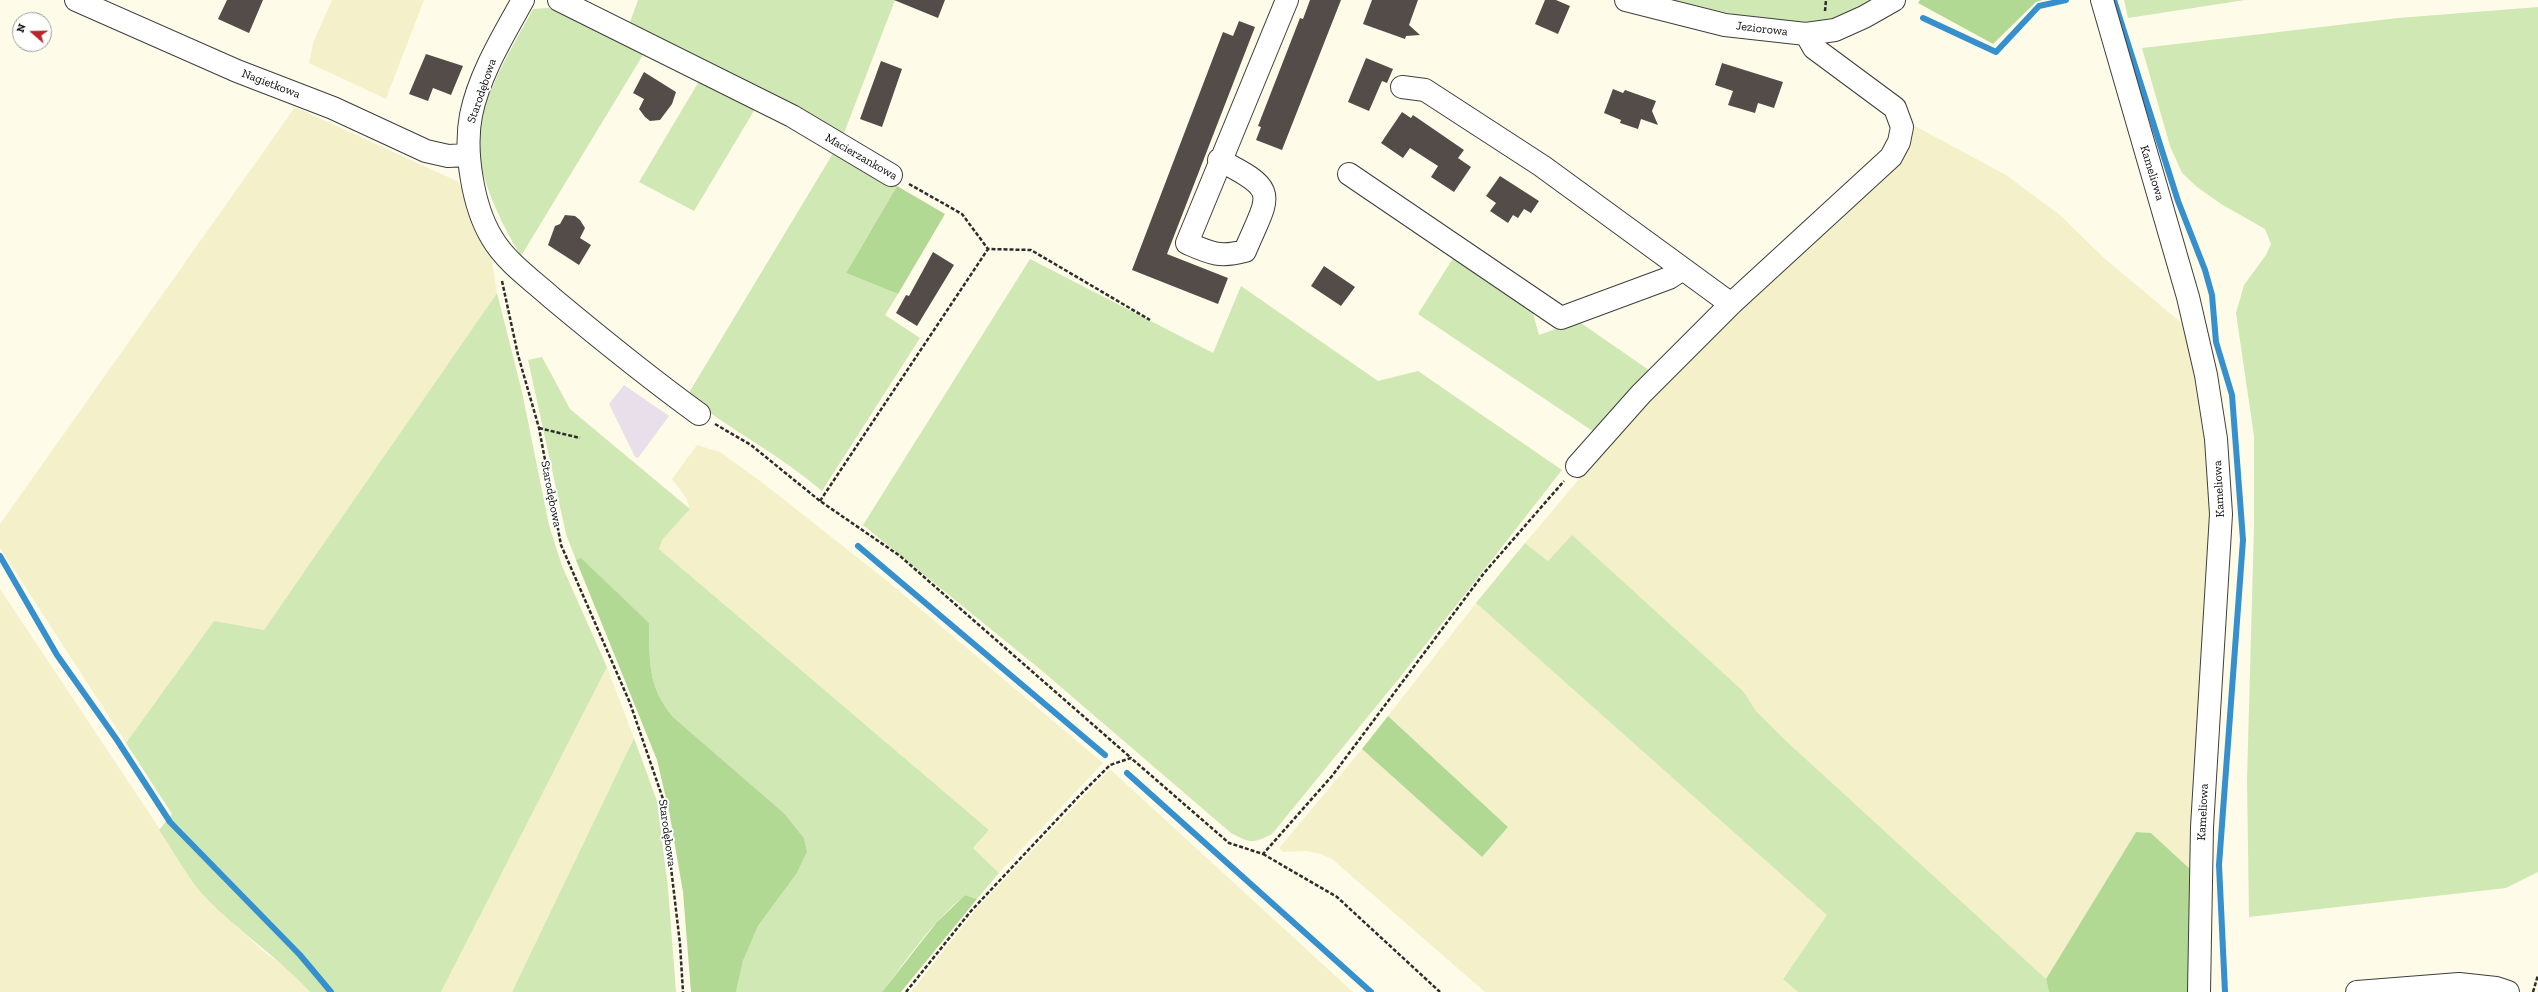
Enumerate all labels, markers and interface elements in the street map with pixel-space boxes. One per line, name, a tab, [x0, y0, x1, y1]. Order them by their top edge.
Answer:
north arrow	[12, 12, 52, 52]
street label: Jeziorowa	[1735, 19, 1789, 39]
text: N	[14, 22, 29, 34]
street label: Starodębowa	[464, 57, 500, 125]
street label: Nagietkowa	[240, 66, 302, 102]
street label: Macierzankowa	[822, 130, 900, 184]
street label: Kameliowa	[2137, 144, 2167, 202]
street label: Starodębowa	[537, 459, 565, 529]
street label: Kameliowa	[2210, 460, 2228, 518]
street label: Kameliowa	[2194, 783, 2212, 841]
street label: Starodębowa	[655, 799, 679, 867]

